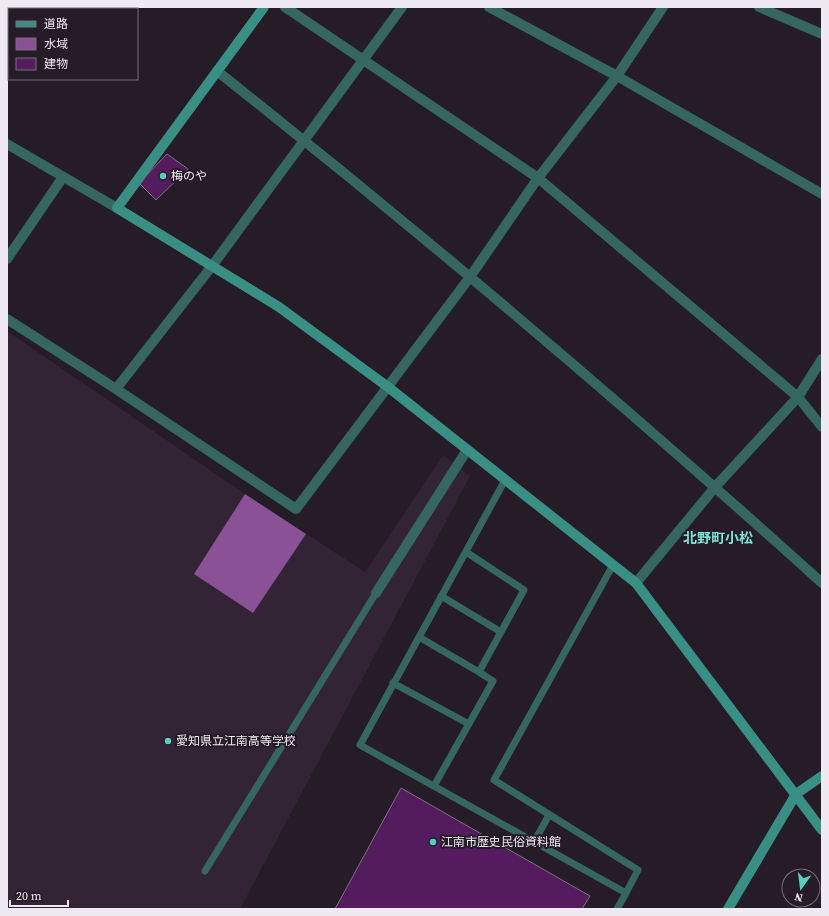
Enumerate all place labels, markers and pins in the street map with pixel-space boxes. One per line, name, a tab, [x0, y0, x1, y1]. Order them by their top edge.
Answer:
place label: 梅のや	[171, 168, 207, 184]
marker: 梅のや	[158, 171, 168, 181]
place label: 愛知県立江南高等学校	[176, 733, 296, 749]
marker: 愛知県立江南高等学校	[163, 736, 173, 746]
place label: 江南市歴史民俗資料館	[441, 834, 561, 850]
marker: 江南市歴史民俗資料館	[428, 837, 438, 847]

